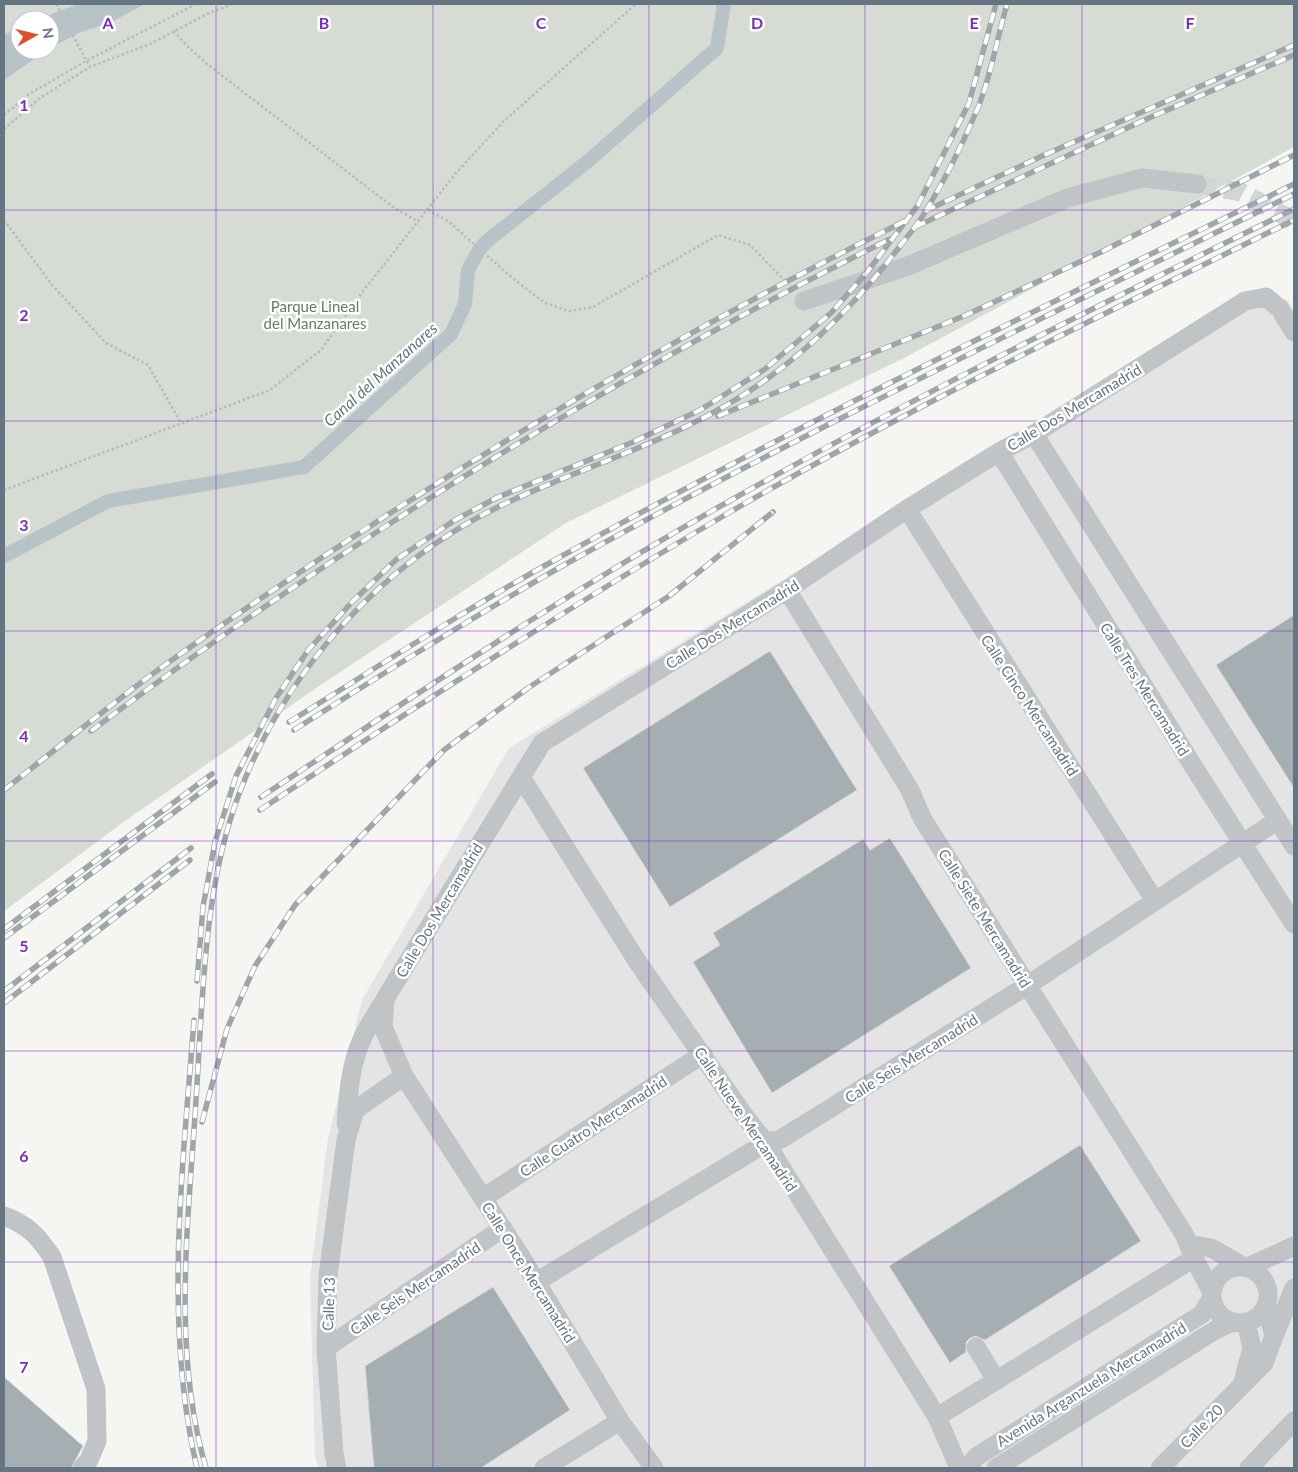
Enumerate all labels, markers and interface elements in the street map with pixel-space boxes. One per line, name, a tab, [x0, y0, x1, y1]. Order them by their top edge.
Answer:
north arrow	[10, 10, 60, 60]
text: A	[101, 13, 114, 32]
text: B	[319, 13, 329, 32]
text: C	[536, 13, 547, 32]
text: D	[751, 13, 763, 32]
text: E	[969, 13, 979, 32]
text: F	[1185, 13, 1195, 32]
text: N	[39, 27, 58, 40]
text: 1	[19, 95, 29, 114]
park label: Parque Lineal del Manzanares	[264, 297, 366, 332]
text: 2	[19, 305, 29, 324]
water label: Canal del Manzanares	[319, 318, 441, 430]
street label: Calle Dos Mercamadrid	[1004, 360, 1144, 454]
text: 3	[19, 515, 29, 534]
street label: Calle Dos Mercamadrid	[662, 576, 802, 672]
street label: Calle Tres Mercamadrid	[1097, 619, 1193, 759]
street label: Calle Cinco Mercamadrid	[978, 631, 1082, 779]
text: 4	[19, 726, 29, 745]
street label: Calle Dos Mercamadrid	[392, 840, 486, 980]
street label: Calle Siete Mercamadrid	[935, 845, 1035, 991]
text: 5	[19, 936, 29, 955]
street label: Calle Seis Mercamadrid	[841, 1010, 981, 1106]
street label: Calle Nueve Mercamadrid	[691, 1043, 801, 1195]
street label: Calle Cuatro Mercamadrid	[516, 1072, 670, 1180]
text: 6	[19, 1146, 29, 1165]
street label: Calle Once Mercamadrid	[478, 1198, 580, 1346]
street label: Calle Seis Mercamadrid	[346, 1238, 484, 1338]
street label: Calle 13	[318, 1277, 338, 1331]
street label: Avenida Arganzuela Mercamadrid	[993, 1318, 1189, 1450]
text: 7	[19, 1357, 29, 1376]
street label: Calle 20	[1176, 1400, 1226, 1452]

